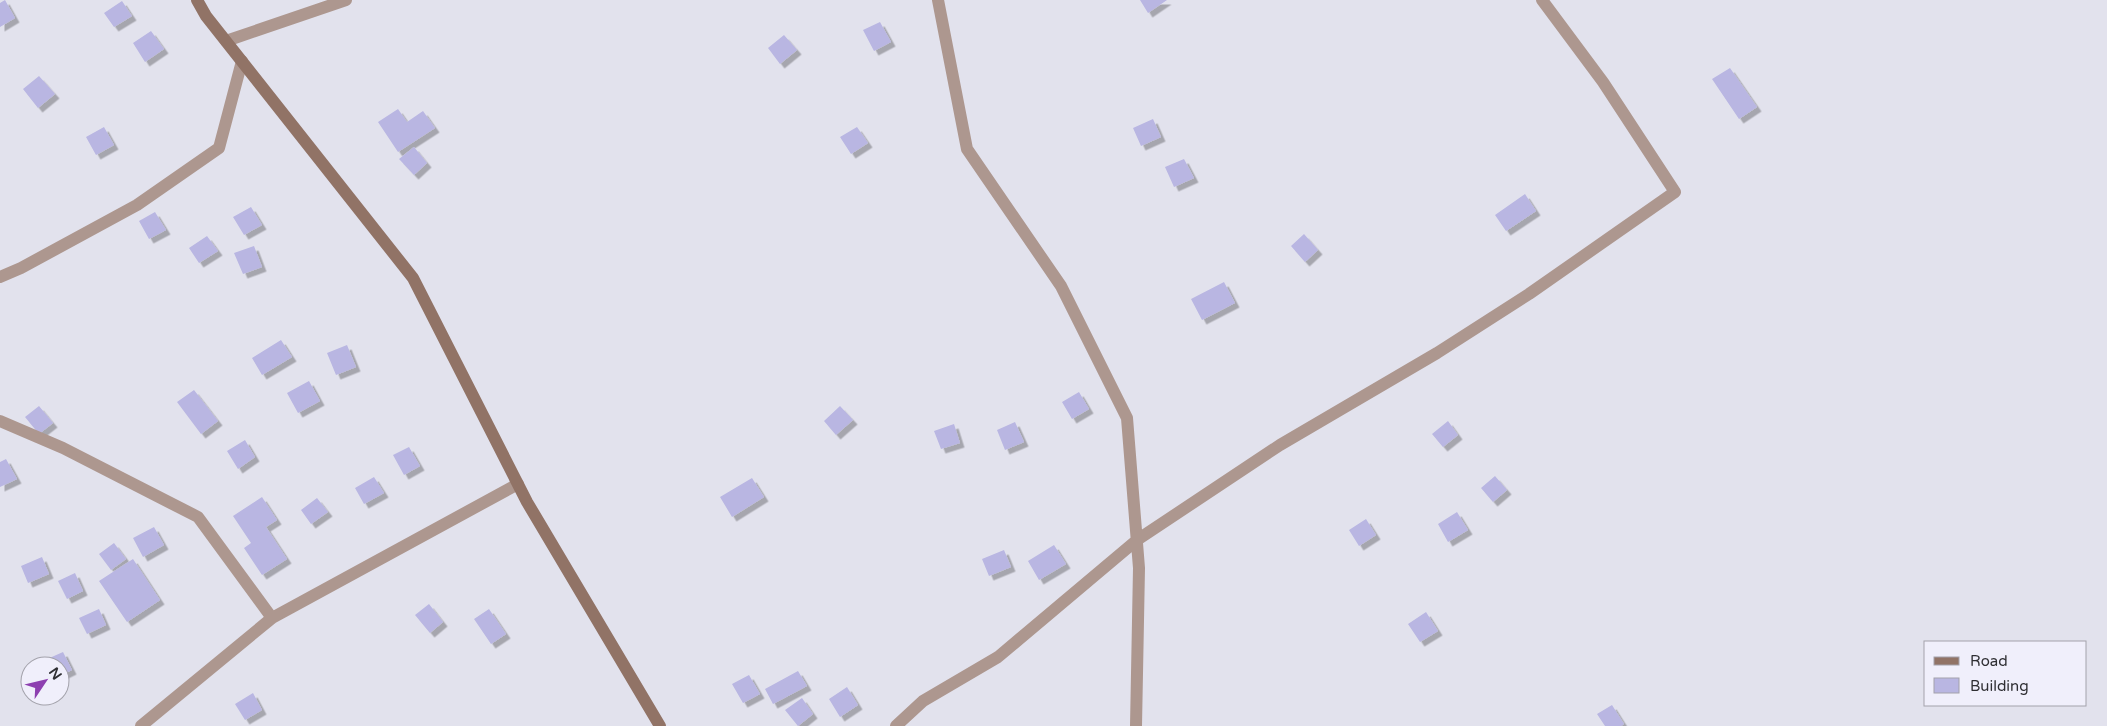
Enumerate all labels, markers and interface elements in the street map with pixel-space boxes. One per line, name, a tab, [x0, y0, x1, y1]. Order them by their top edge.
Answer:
legend	[1924, 641, 2087, 706]
text: Road	[1970, 652, 2008, 670]
north arrow	[20, 656, 70, 706]
text: N	[45, 664, 65, 683]
text: Building	[1970, 677, 2029, 695]

